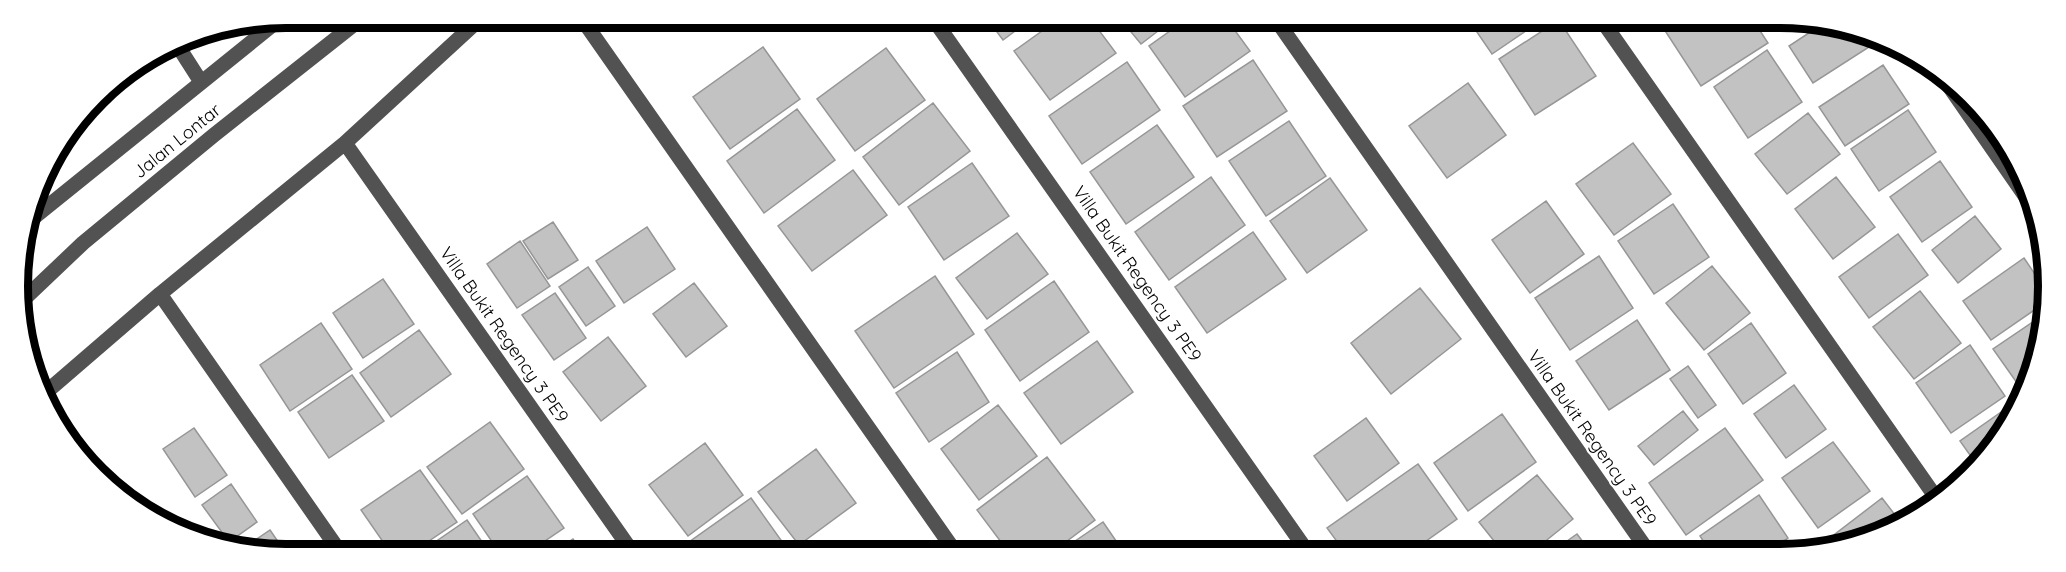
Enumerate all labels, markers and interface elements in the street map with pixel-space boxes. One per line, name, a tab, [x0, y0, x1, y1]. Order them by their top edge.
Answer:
street label: Jalan Lontar	[128, 98, 225, 183]
street label: Villa Bukit Regency 3 PE9	[1068, 181, 1207, 366]
street label: Villa Bukit Regency 3 PE9	[435, 242, 574, 427]
street label: Villa Bukit Regency 3 PE9	[1523, 345, 1662, 530]

